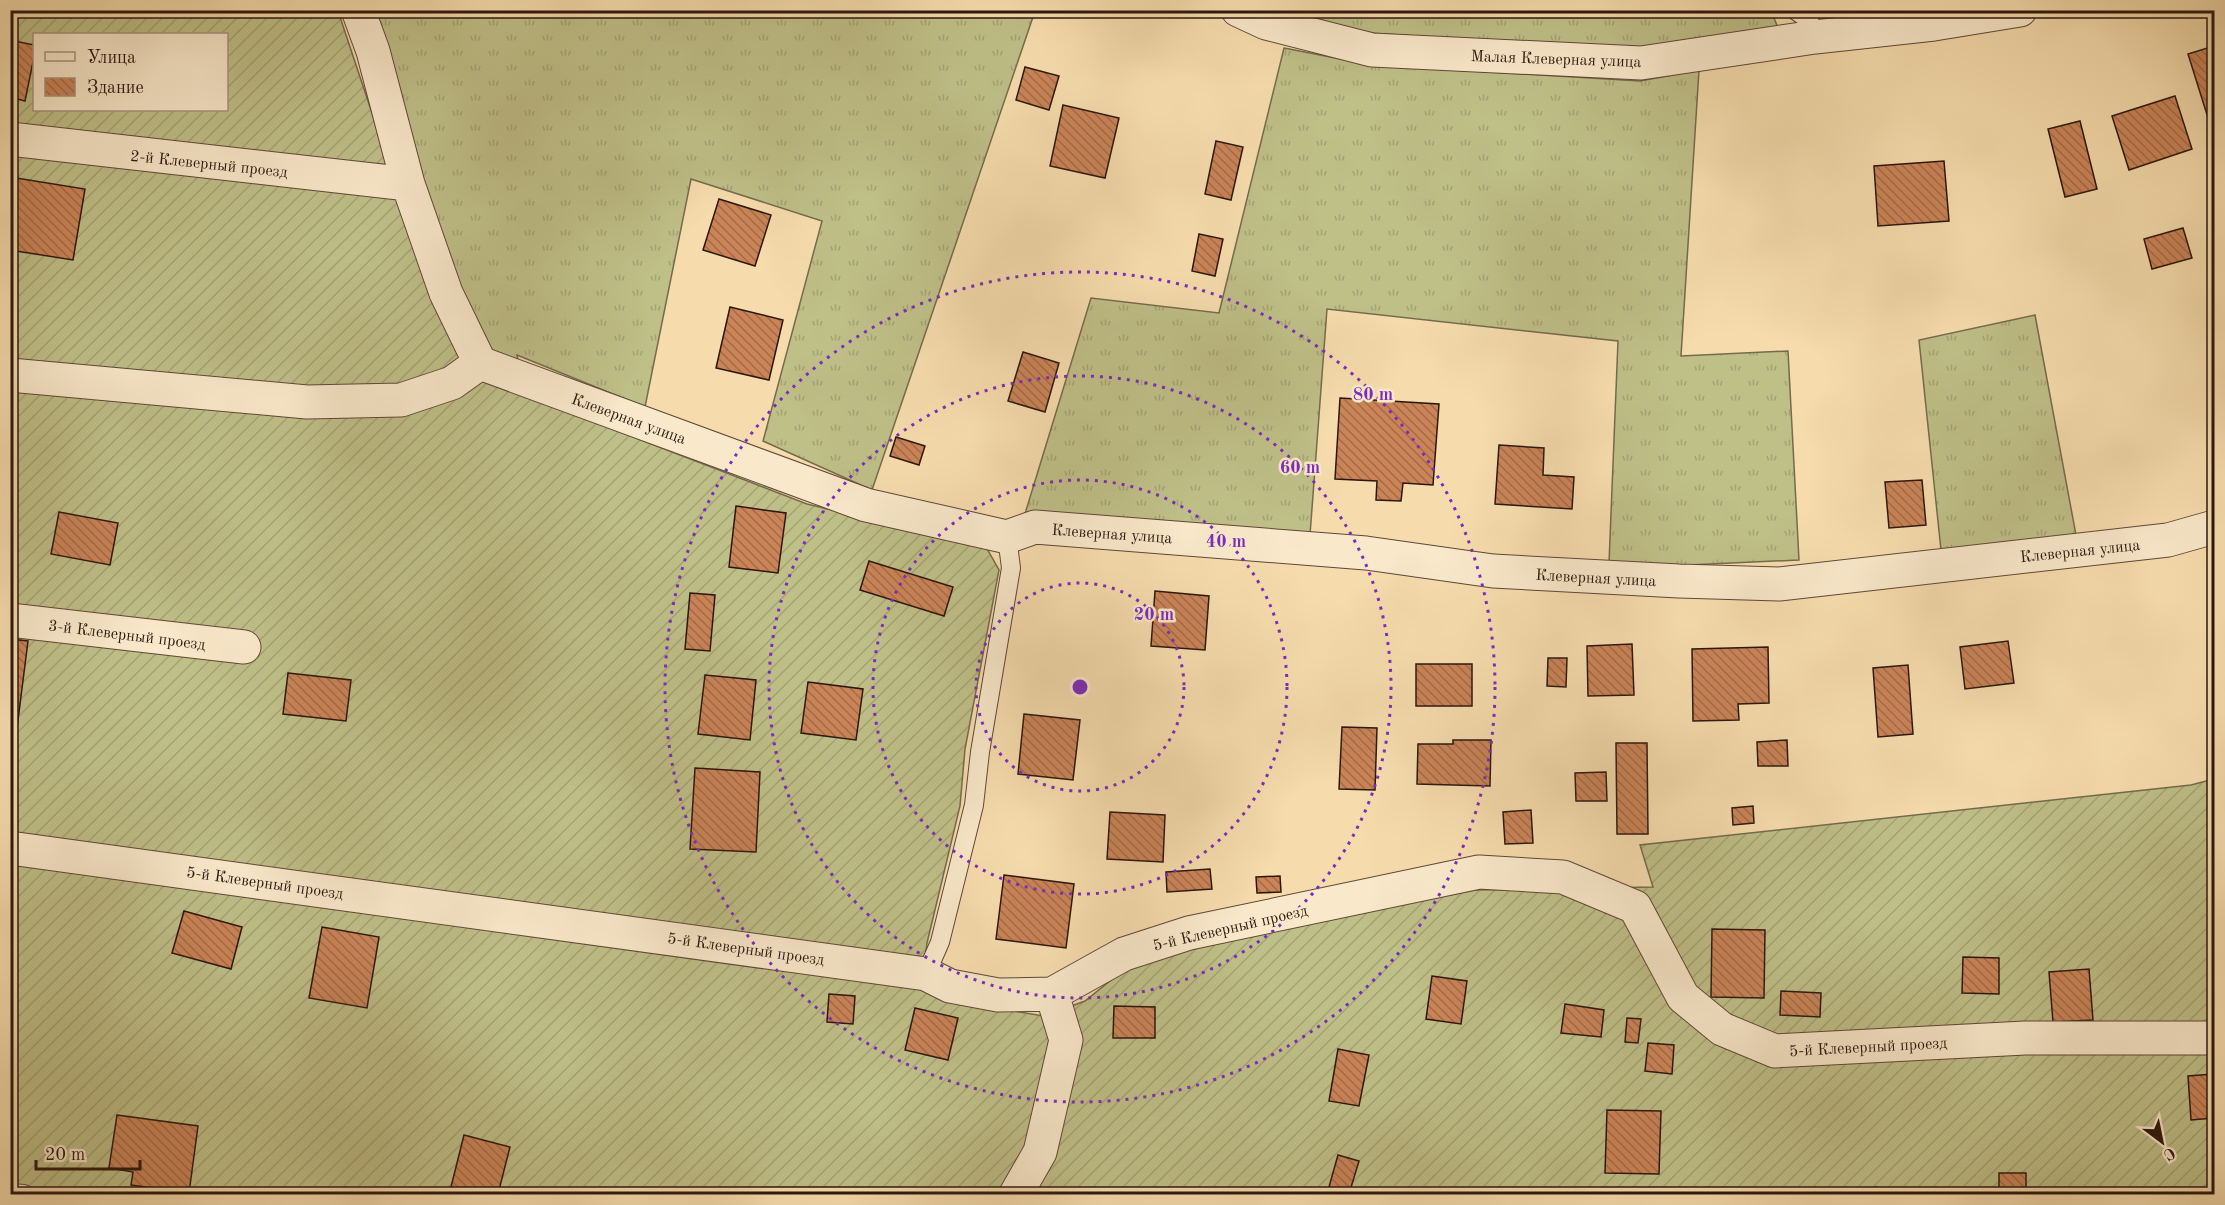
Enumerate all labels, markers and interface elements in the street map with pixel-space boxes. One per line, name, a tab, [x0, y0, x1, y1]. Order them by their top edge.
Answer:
legend	[33, 33, 228, 111]
text: Улица	[87, 49, 136, 67]
street label: Малая Клеверная улица	[1470, 49, 1642, 71]
text: Здание	[87, 79, 144, 97]
street label: 2-й Клеверный проезд	[129, 149, 288, 181]
text: 80 m	[1353, 386, 1393, 404]
street label: Клеверная улица	[569, 392, 688, 448]
text: 60 m	[1280, 459, 1320, 477]
street label: Клеверная улица	[1051, 523, 1173, 547]
text: 40 m	[1206, 533, 1246, 551]
street label: Клеверная улица	[2019, 538, 2141, 566]
street label: Клеверная улица	[1535, 568, 1657, 590]
text: 20 m	[1134, 606, 1174, 624]
street label: 3-й Клеверный проезд	[47, 618, 206, 654]
centre of rings	[1070, 677, 1090, 697]
street label: 5-й Клеверный проезд	[185, 865, 344, 903]
street label: 5-й Клеверный проезд	[1152, 903, 1309, 955]
street label: 5-й Клеверный проезд	[666, 931, 825, 969]
street label: 5-й Клеверный проезд	[1789, 1036, 1948, 1060]
north arrow	[2132, 1112, 2192, 1172]
scale bar	[36, 1133, 140, 1171]
text: С	[2160, 1143, 2178, 1163]
text: 20 m	[45, 1146, 85, 1164]

